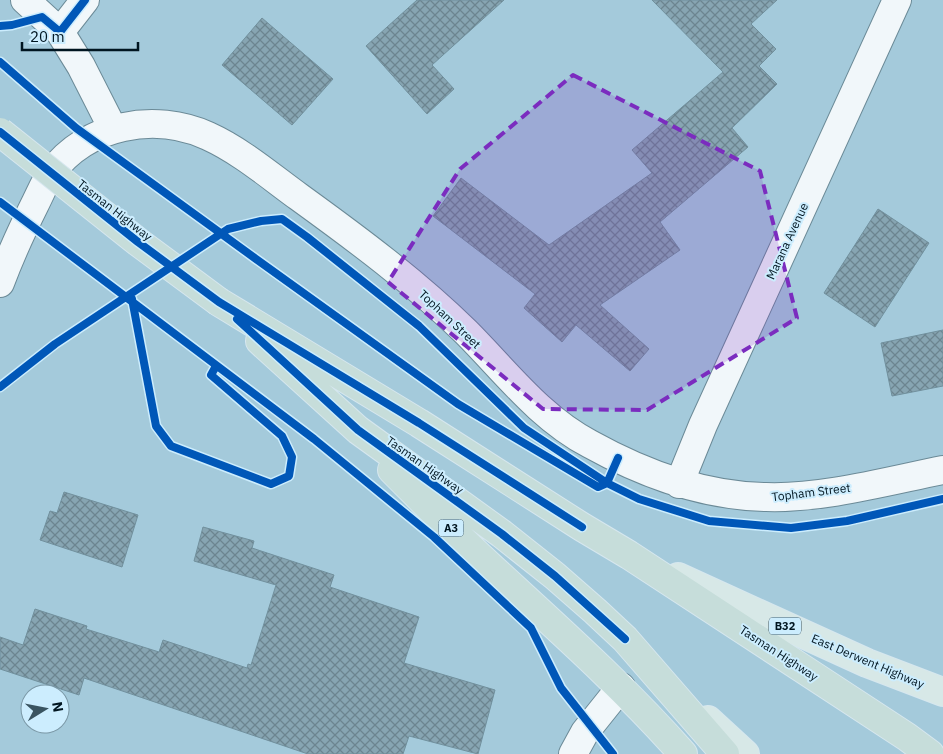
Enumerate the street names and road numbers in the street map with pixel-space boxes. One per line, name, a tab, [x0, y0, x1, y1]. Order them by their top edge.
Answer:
street label: Tasman Highway	[75, 176, 155, 244]
street label: Marana Avenue	[763, 200, 812, 282]
street label: Topham Street	[416, 287, 484, 351]
street label: Tasman Highway	[383, 433, 467, 497]
street label: Topham Street	[771, 480, 851, 504]
road number: A3	[438, 520, 464, 536]
road number: B32	[769, 618, 801, 634]
street label: Tasman Highway	[737, 622, 821, 684]
street label: East Derwent Highway	[809, 630, 927, 692]

